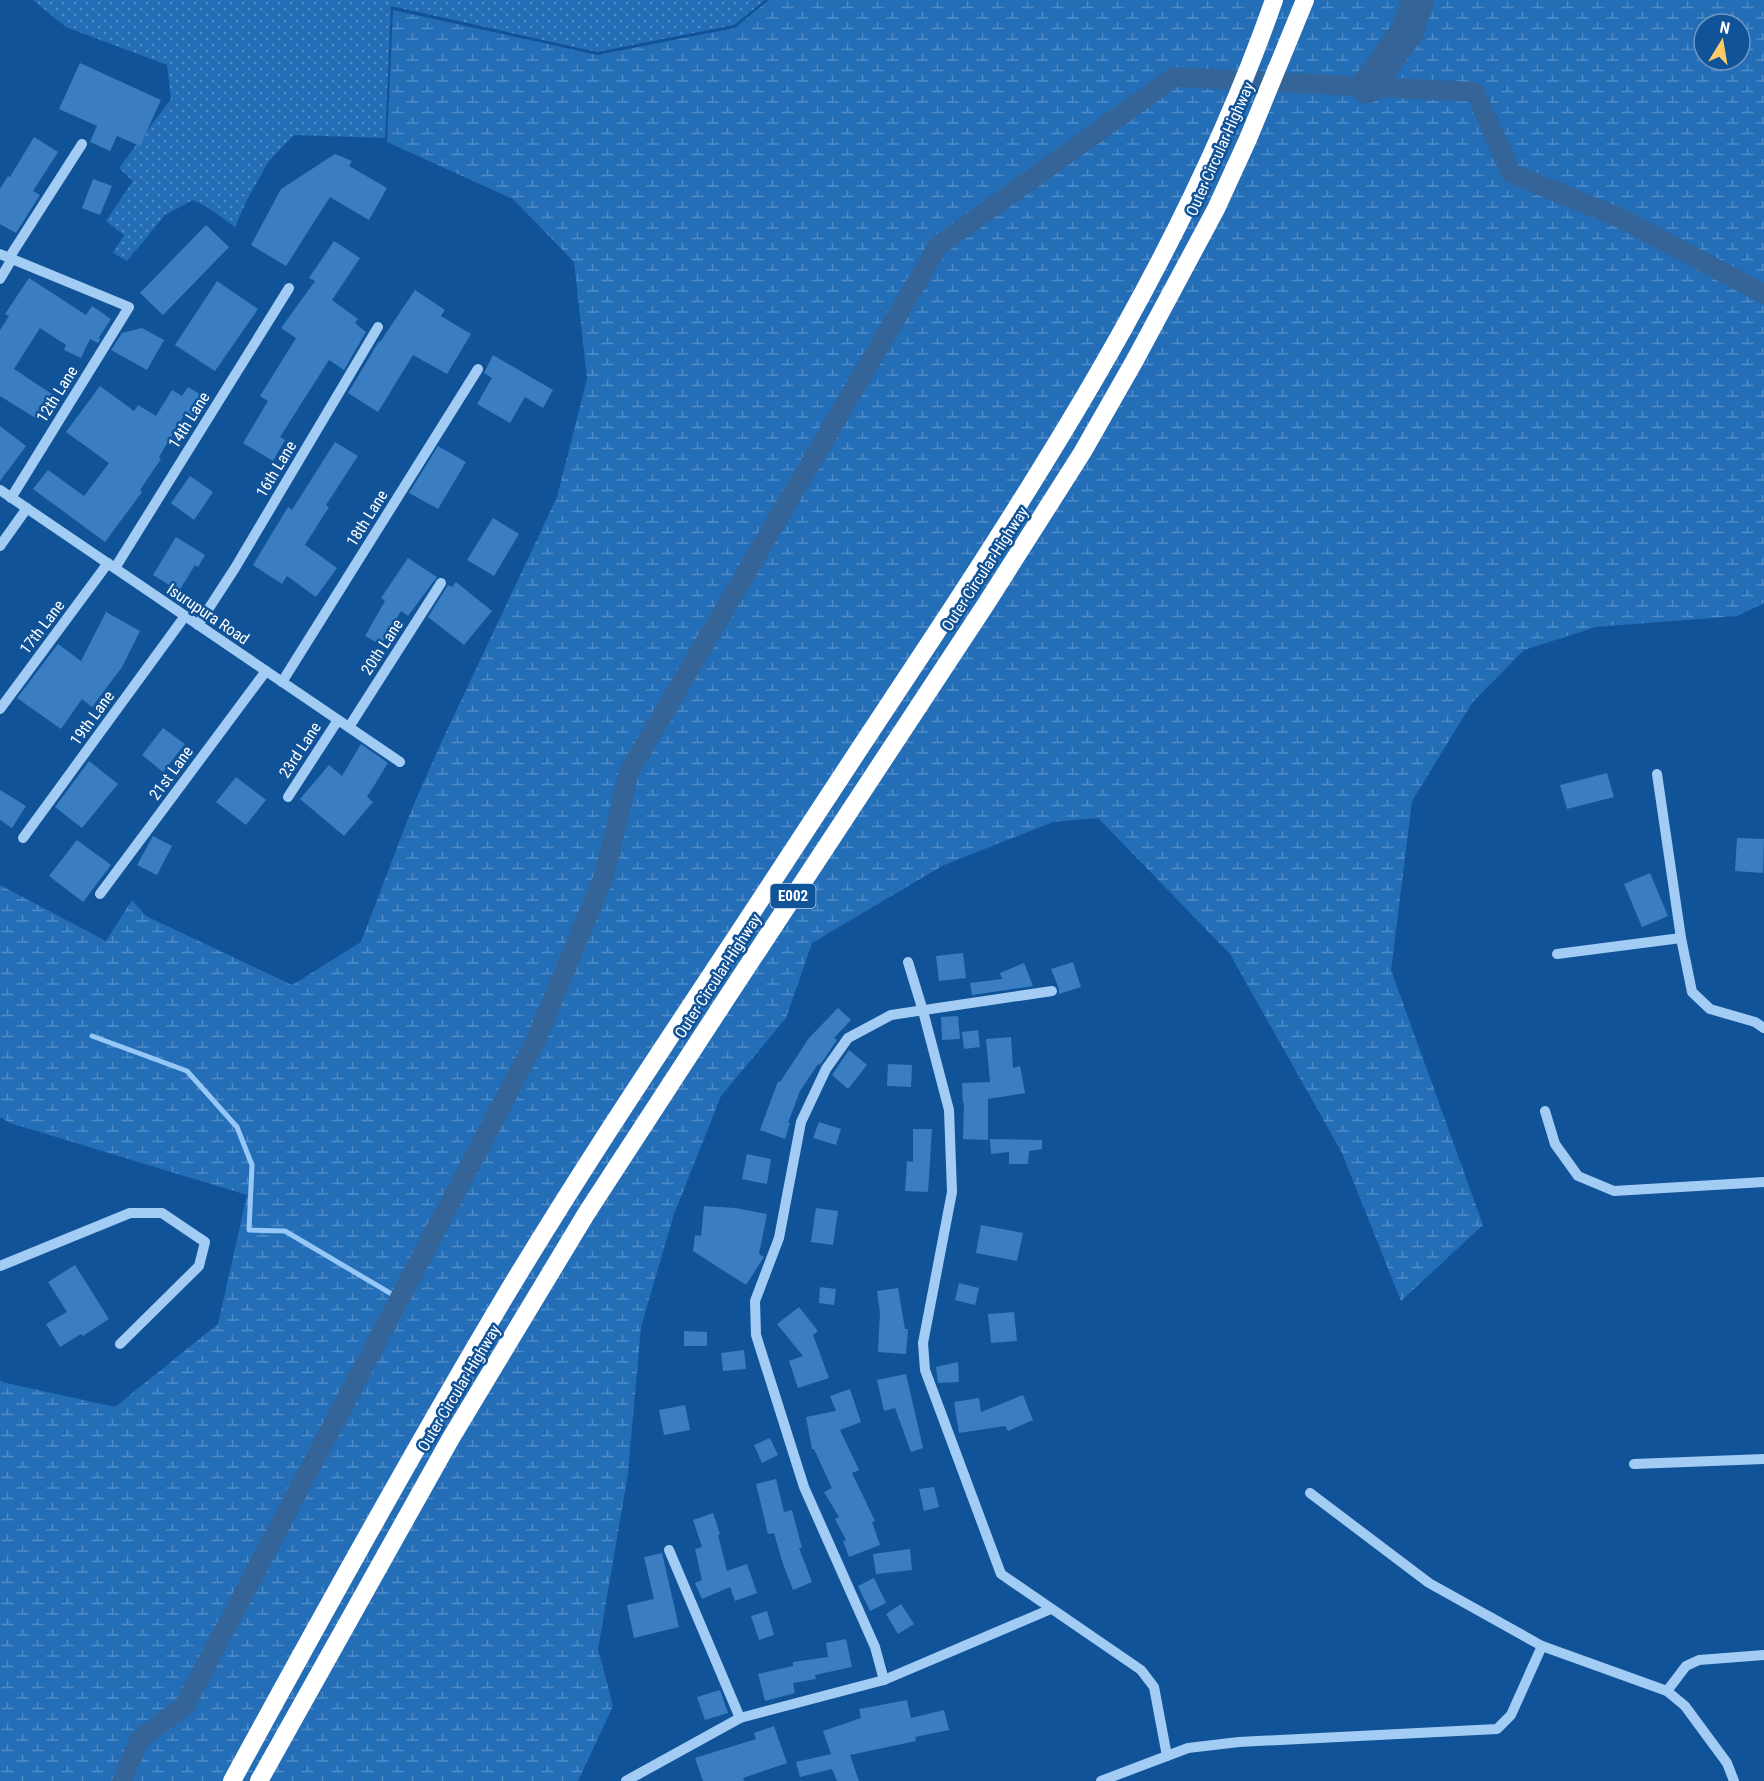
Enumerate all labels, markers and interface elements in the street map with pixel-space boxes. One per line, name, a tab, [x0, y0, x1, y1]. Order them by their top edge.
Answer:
north arrow	[1692, 12, 1752, 72]
text: N	[1718, 18, 1731, 38]
street label: Outer Circular Highway	[1182, 79, 1258, 219]
street label: 12th Lane	[32, 362, 82, 426]
street label: 14th Lane	[164, 388, 214, 452]
street label: 16th Lane	[252, 437, 300, 501]
street label: 18th Lane	[342, 486, 392, 550]
street label: Outer Circular Highway	[938, 503, 1032, 635]
street label: Isurupura Road	[163, 579, 253, 649]
street label: 17th Lane	[16, 596, 68, 658]
street label: 20th Lane	[357, 616, 407, 678]
street label: 19th Lane	[66, 687, 118, 749]
street label: 23rd Lane	[275, 719, 325, 781]
street label: 21st Lane	[145, 742, 197, 804]
road number: E002	[770, 884, 816, 908]
street label: Outer Circular Highway	[671, 910, 765, 1042]
street label: Outer Circular Highway	[414, 1321, 505, 1455]

